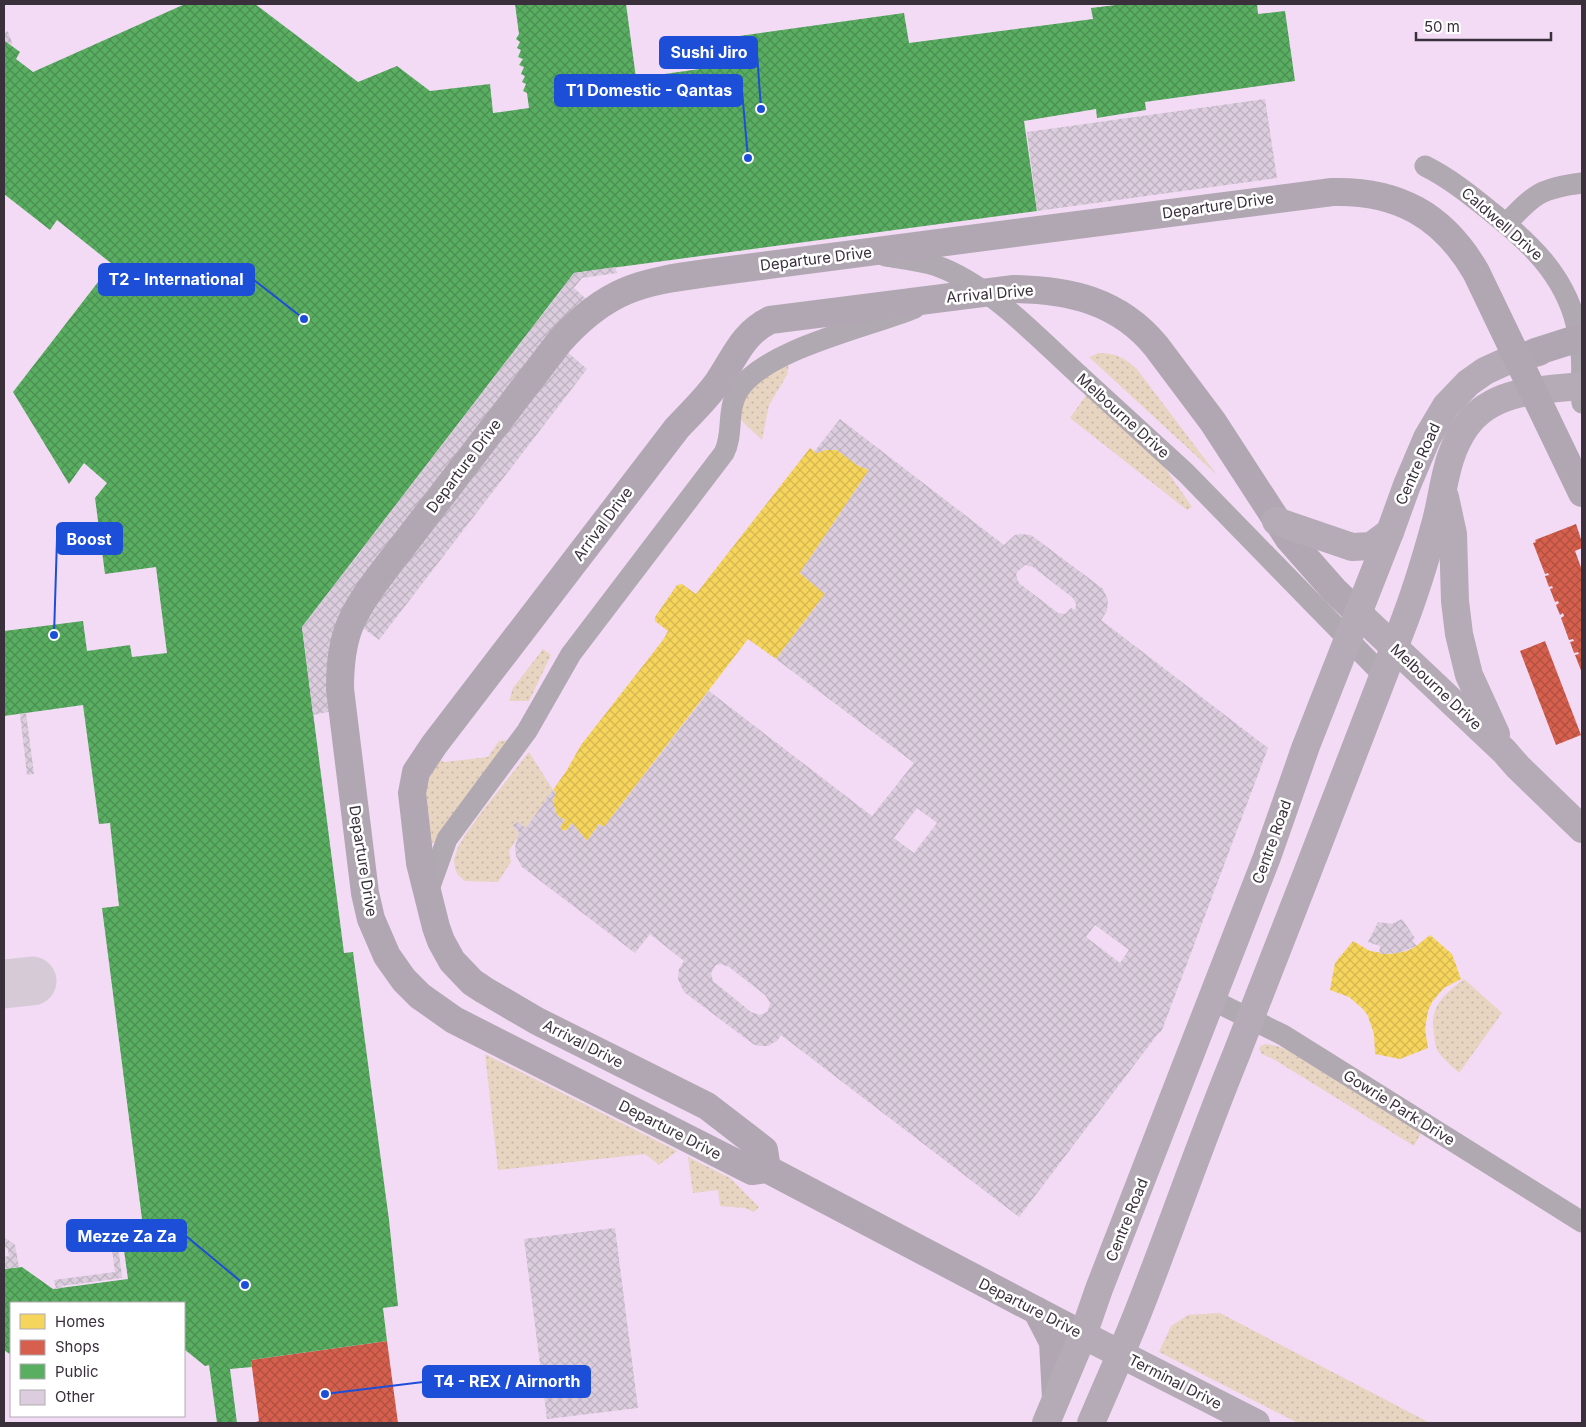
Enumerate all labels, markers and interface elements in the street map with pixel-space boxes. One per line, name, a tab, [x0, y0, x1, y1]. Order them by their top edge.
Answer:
scale bar	[1416, 10, 1551, 42]
text: 50 m	[1424, 17, 1460, 36]
callout: Sushi Jiro	[660, 37, 757, 68]
text: Sushi Jiro	[670, 42, 748, 62]
callout: T1 Domestic - Qantas	[555, 75, 742, 106]
text: T1 Domestic - Qantas	[566, 80, 732, 100]
street label: Caldwell Drive	[1458, 183, 1547, 264]
street label: Departure Drive	[1161, 188, 1275, 223]
street label: Departure Drive	[759, 242, 873, 275]
callout: T2 - International	[99, 264, 254, 295]
text: T2 - International	[109, 269, 243, 289]
street label: Arrival Drive	[945, 280, 1034, 307]
street label: Melbourne Drive	[1073, 369, 1174, 462]
street label: Departure Drive	[422, 415, 505, 516]
street label: Centre Road	[1391, 420, 1444, 508]
street label: Arrival Drive	[569, 483, 637, 564]
callout: Boost	[57, 523, 122, 554]
text: Boost	[66, 529, 112, 549]
street label: Melbourne Drive	[1387, 639, 1486, 734]
street label: Centre Road	[1248, 797, 1296, 886]
street label: Departure Drive	[345, 804, 382, 918]
street label: Arrival Drive	[540, 1015, 627, 1072]
street label: Gowrie Park Drive	[1340, 1066, 1459, 1150]
street label: Departure Drive	[616, 1096, 725, 1164]
street label: Centre Road	[1101, 1175, 1152, 1264]
callout: Mezze Za Za	[67, 1220, 186, 1251]
text: Mezze Za Za	[77, 1226, 177, 1246]
street label: Departure Drive	[976, 1274, 1085, 1342]
legend	[10, 1302, 185, 1417]
text: Homes	[55, 1312, 105, 1331]
text: Shops	[55, 1337, 100, 1356]
street label: Terminal Drive	[1125, 1350, 1225, 1413]
text: Public	[55, 1362, 98, 1381]
callout: T4 - REX / Airnorth	[423, 1366, 590, 1397]
text: T4 - REX / Airnorth	[434, 1371, 580, 1391]
text: Other	[55, 1387, 95, 1406]

